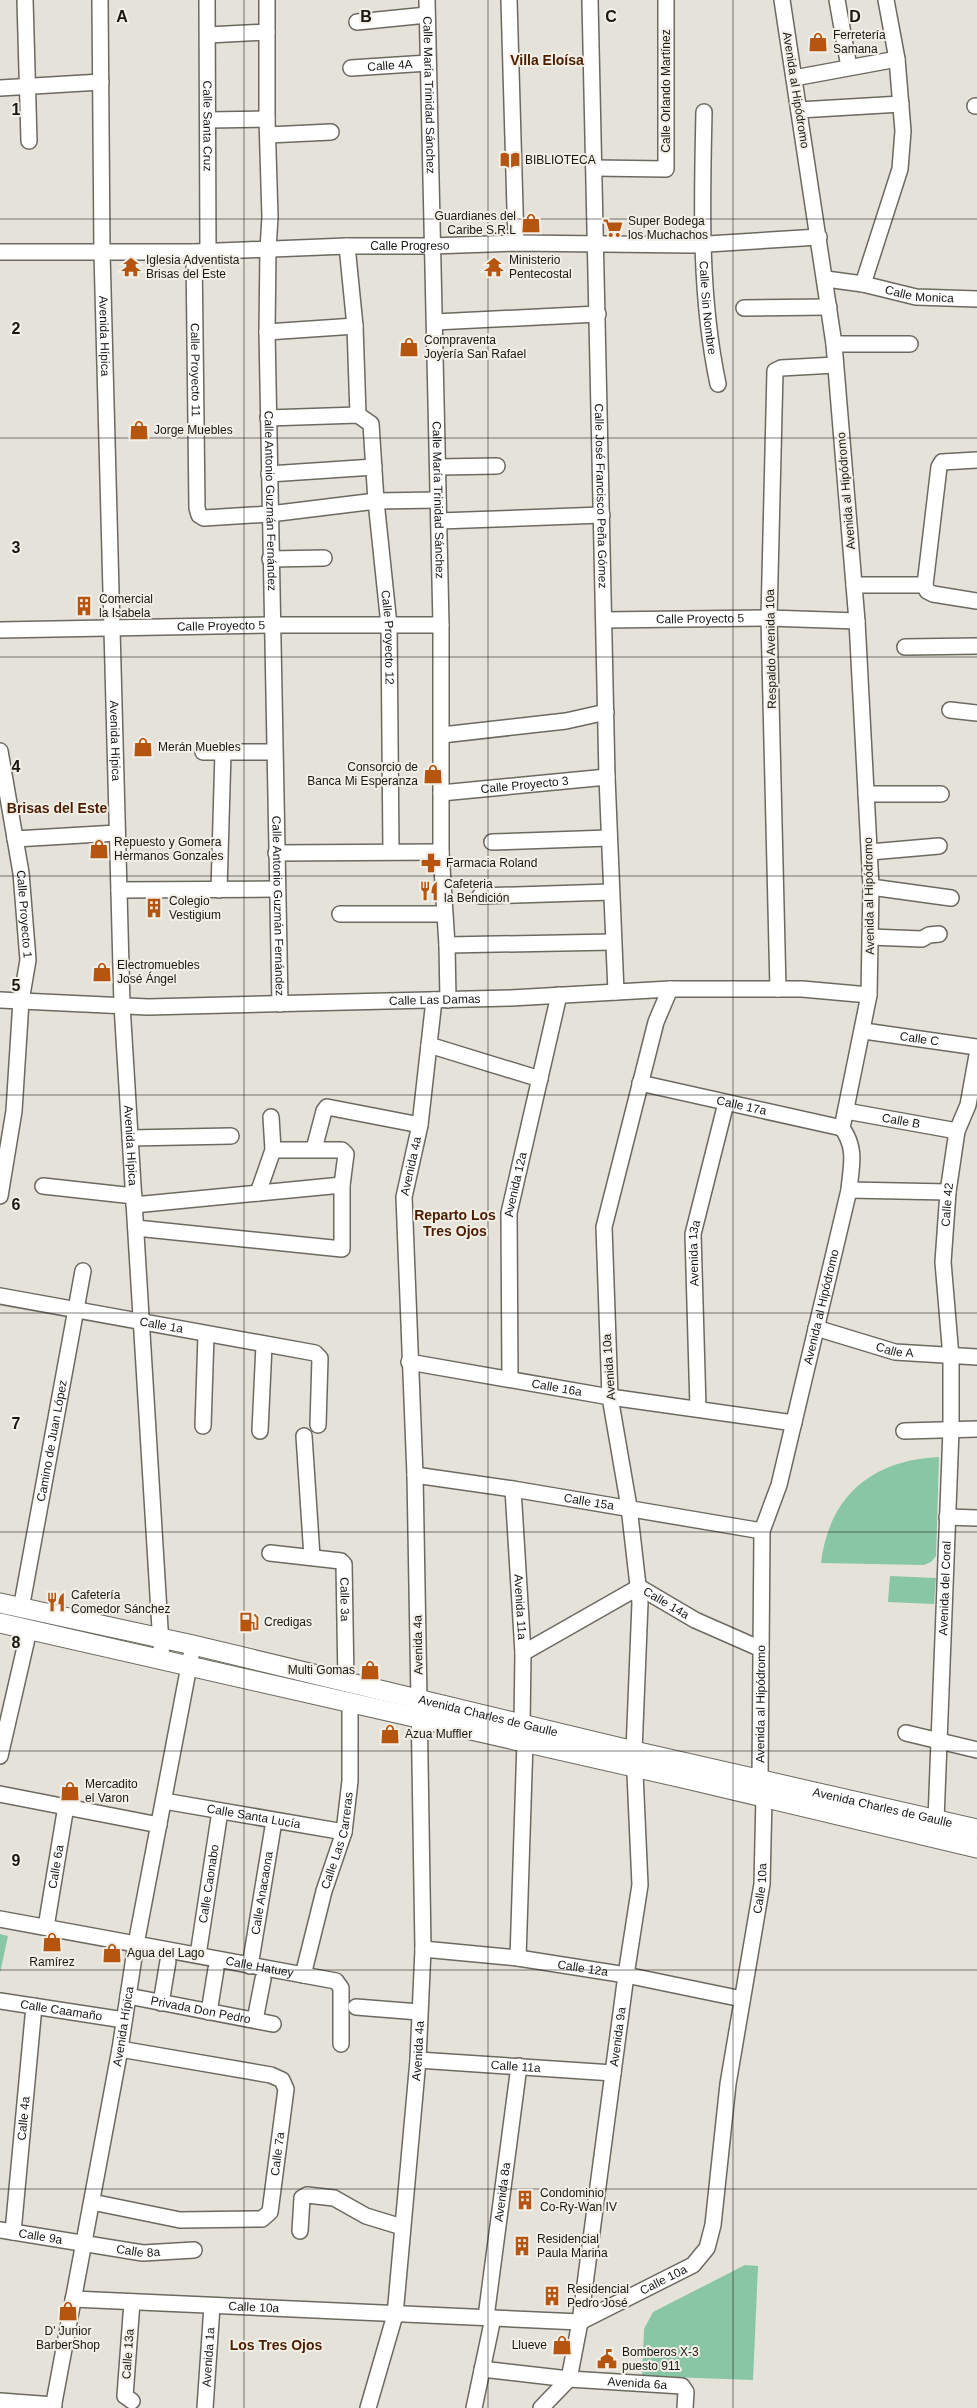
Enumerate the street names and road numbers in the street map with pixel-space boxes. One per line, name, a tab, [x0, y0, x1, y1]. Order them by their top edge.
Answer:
street label: Calle María Trinidad Sánchez	[420, 16, 438, 174]
street label: Calle Orlando Martínez	[659, 29, 673, 153]
street label: Avenida al Hipódromo	[780, 31, 812, 150]
street label: Calle 4A	[367, 57, 413, 74]
street label: Calle Santa Cruz	[200, 81, 215, 171]
street label: Calle Progreso	[370, 238, 450, 253]
street label: Calle Sin Nombre	[697, 261, 720, 356]
street label: Calle Monica	[884, 283, 954, 305]
street label: Avenida Hípica	[96, 295, 112, 377]
street label: Calle Proyecto 11	[188, 323, 203, 417]
street label: Calle José Francisco Peña Gómez	[592, 403, 610, 589]
street label: Calle Antonio Guzmán Fernández	[262, 411, 279, 591]
street label: Calle María Trinidad Sánchez	[429, 421, 447, 579]
street label: Avenida al Hipódromo	[834, 431, 858, 550]
street label: Calle Proyecto 12	[378, 589, 397, 685]
street label: Respaldo Avenida 10a	[763, 589, 779, 709]
street label: Calle Proyecto 5	[656, 611, 744, 626]
street label: Calle Proyecto 5	[177, 618, 265, 634]
street label: Avenida Hípica	[107, 700, 123, 782]
street label: Calle Proyecto 3	[480, 774, 569, 796]
street label: Calle Antonio Guzmán Fernández	[269, 815, 287, 996]
street label: Avenida al Hipódromo	[861, 837, 877, 955]
street label: Calle Proyecto 1	[14, 870, 35, 959]
street label: Calle Las Damas	[389, 992, 481, 1008]
street label: Calle C	[899, 1029, 940, 1049]
street label: Calle 17a	[715, 1093, 768, 1118]
street label: Avenida Hípica	[121, 1105, 140, 1186]
street label: Calle B	[881, 1111, 921, 1131]
street label: Avenida 4a	[398, 1135, 424, 1197]
street label: Avenida 12a	[502, 1150, 530, 1217]
street label: Calle 42	[939, 1182, 956, 1227]
street label: Avenida 13a	[686, 1218, 703, 1287]
street label: Avenida al Hipódromo	[801, 1248, 842, 1366]
street label: Calle 1a	[138, 1314, 185, 1336]
street label: Avenida 10a	[600, 1333, 618, 1401]
street label: Calle A	[874, 1340, 914, 1360]
street label: Calle 16a	[531, 1376, 583, 1399]
street label: Camino de Juan López	[34, 1379, 70, 1503]
street label: Calle 15a	[563, 1491, 615, 1513]
street label: Avenida del Coral	[936, 1541, 954, 1636]
street label: Avenida 11a	[511, 1574, 529, 1640]
street label: Calle 3a	[337, 1577, 352, 1622]
street label: Calle 14a	[641, 1584, 692, 1622]
street label: Avenida 4a	[410, 1615, 426, 1675]
street label: Avenida al Hipódromo	[753, 1645, 768, 1763]
street label: Avenida Charles de Gaulle	[417, 1692, 559, 1739]
street label: Avenida Charles de Gaulle	[811, 1785, 954, 1830]
street label: Calle Las Carreras	[318, 1791, 356, 1891]
street label: Calle Santa Lucía	[206, 1801, 302, 1831]
street label: Calle Caonabo	[196, 1843, 222, 1924]
street label: Calle 6a	[45, 1844, 67, 1890]
street label: Calle Anacaona	[248, 1850, 276, 1936]
street label: Calle 10a	[750, 1863, 769, 1915]
street label: Calle Hatuey	[225, 1954, 295, 1980]
street label: Calle 12a	[557, 1957, 609, 1979]
street label: Avenida Hípica	[110, 1985, 136, 2067]
street label: Privada Don Pedro	[149, 1994, 252, 2027]
street label: Calle Caamaño	[19, 1997, 104, 2024]
street label: Avenida 9a	[607, 2006, 629, 2067]
street label: Avenida 4a	[409, 2020, 427, 2081]
street label: Calle 11a	[490, 2058, 541, 2075]
street label: Calle 4a	[15, 2096, 33, 2141]
street label: Calle 7a	[268, 2131, 287, 2177]
street label: Avenida 8a	[492, 2161, 513, 2223]
street label: Calle 9a	[18, 2226, 64, 2247]
street label: Calle 8a	[115, 2242, 161, 2260]
street label: Calle 10a	[638, 2262, 690, 2298]
street label: Calle 10a	[228, 2299, 280, 2315]
street label: Avenida 1a	[199, 2326, 218, 2387]
street label: Calle 13a	[119, 2328, 137, 2380]
street label: Avenida 6a	[607, 2374, 668, 2392]

